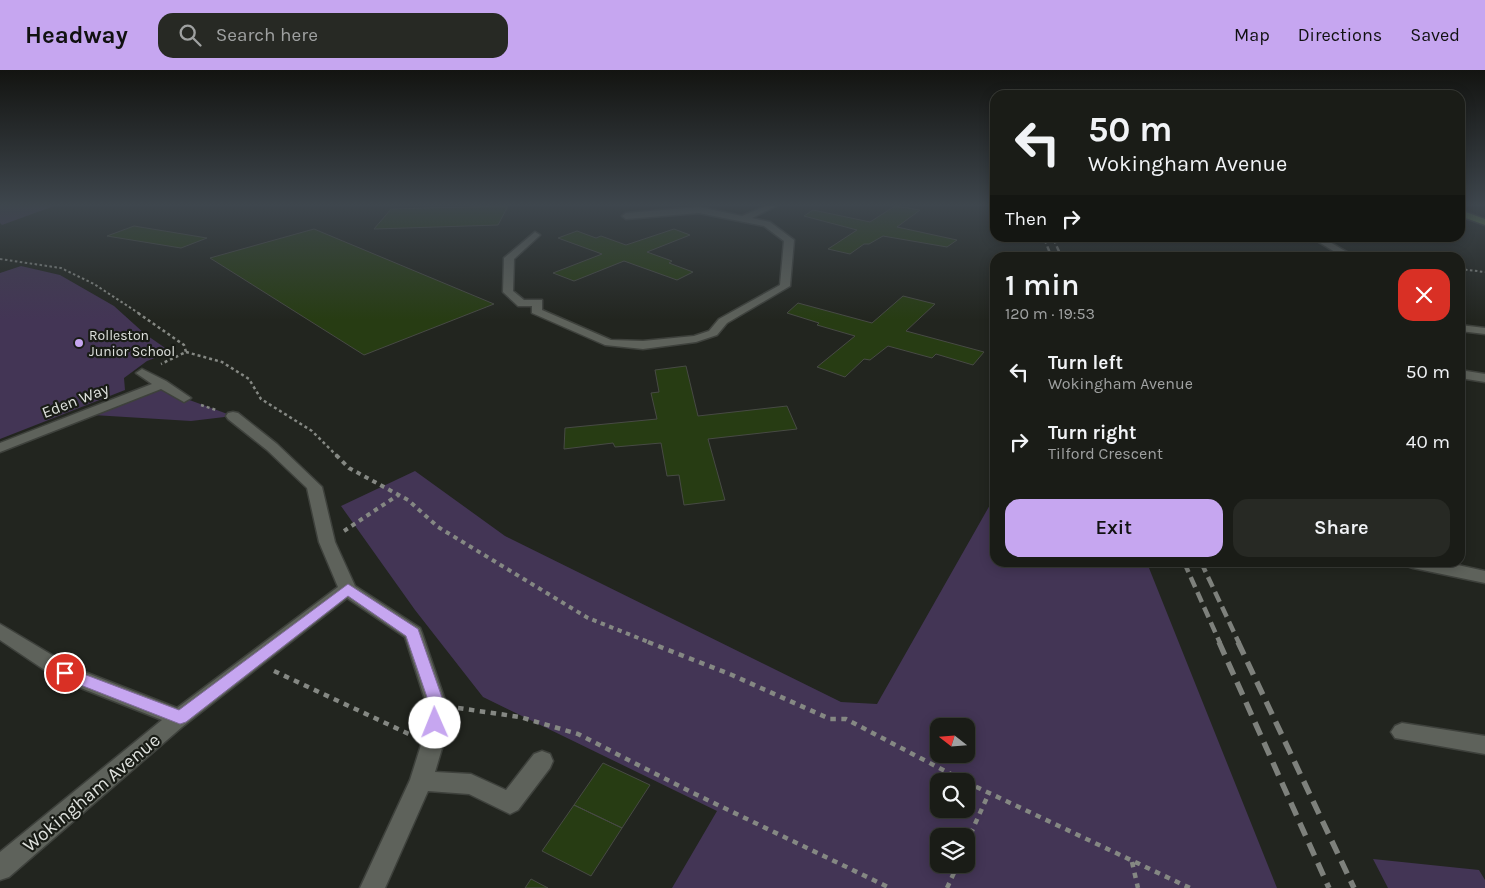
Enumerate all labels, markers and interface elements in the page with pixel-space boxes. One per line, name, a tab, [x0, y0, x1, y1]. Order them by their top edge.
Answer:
search box	[158, 13, 508, 58]
text: Headway	[25, 21, 128, 49]
icon: search	[176, 21, 204, 49]
text: Search here	[216, 24, 318, 46]
text: Map	[1234, 24, 1270, 46]
text: Directions	[1298, 24, 1382, 46]
text: Saved	[1410, 24, 1460, 46]
text: 50 m	[1088, 109, 1173, 150]
icon: left	[1005, 110, 1070, 175]
text: Wokingham Avenue	[1088, 151, 1287, 177]
icon: right	[1057, 205, 1085, 233]
text: Then	[1005, 208, 1047, 230]
text: 1 min	[1005, 267, 1079, 303]
button: close	[1398, 269, 1450, 321]
text: 120 m · 19:53	[1005, 304, 1095, 323]
place label: Rolleston Junior School	[89, 327, 175, 360]
marker: Rolleston Junior School	[73, 337, 85, 349]
text: Turn left	[1048, 352, 1123, 374]
icon: left	[1005, 358, 1033, 386]
text: 50 m	[1406, 361, 1450, 383]
text: Wokingham Avenue	[1048, 374, 1193, 393]
street label: Eden Way	[39, 379, 112, 422]
text: Turn right	[1048, 422, 1137, 444]
icon: right	[1005, 428, 1033, 456]
text: 40 m	[1406, 431, 1450, 453]
text: Tilford Crescent	[1048, 444, 1163, 463]
button: Exit	[1005, 499, 1223, 557]
button: Share	[1233, 499, 1450, 557]
pin	[44, 652, 86, 694]
icon: arrive	[51, 659, 79, 687]
position arrow	[408, 696, 460, 748]
north arrow	[930, 718, 975, 762]
map controls	[930, 718, 975, 873]
street label: Wokingham Avenue	[19, 729, 165, 856]
button: search	[930, 773, 975, 818]
button: layers	[930, 828, 975, 873]

